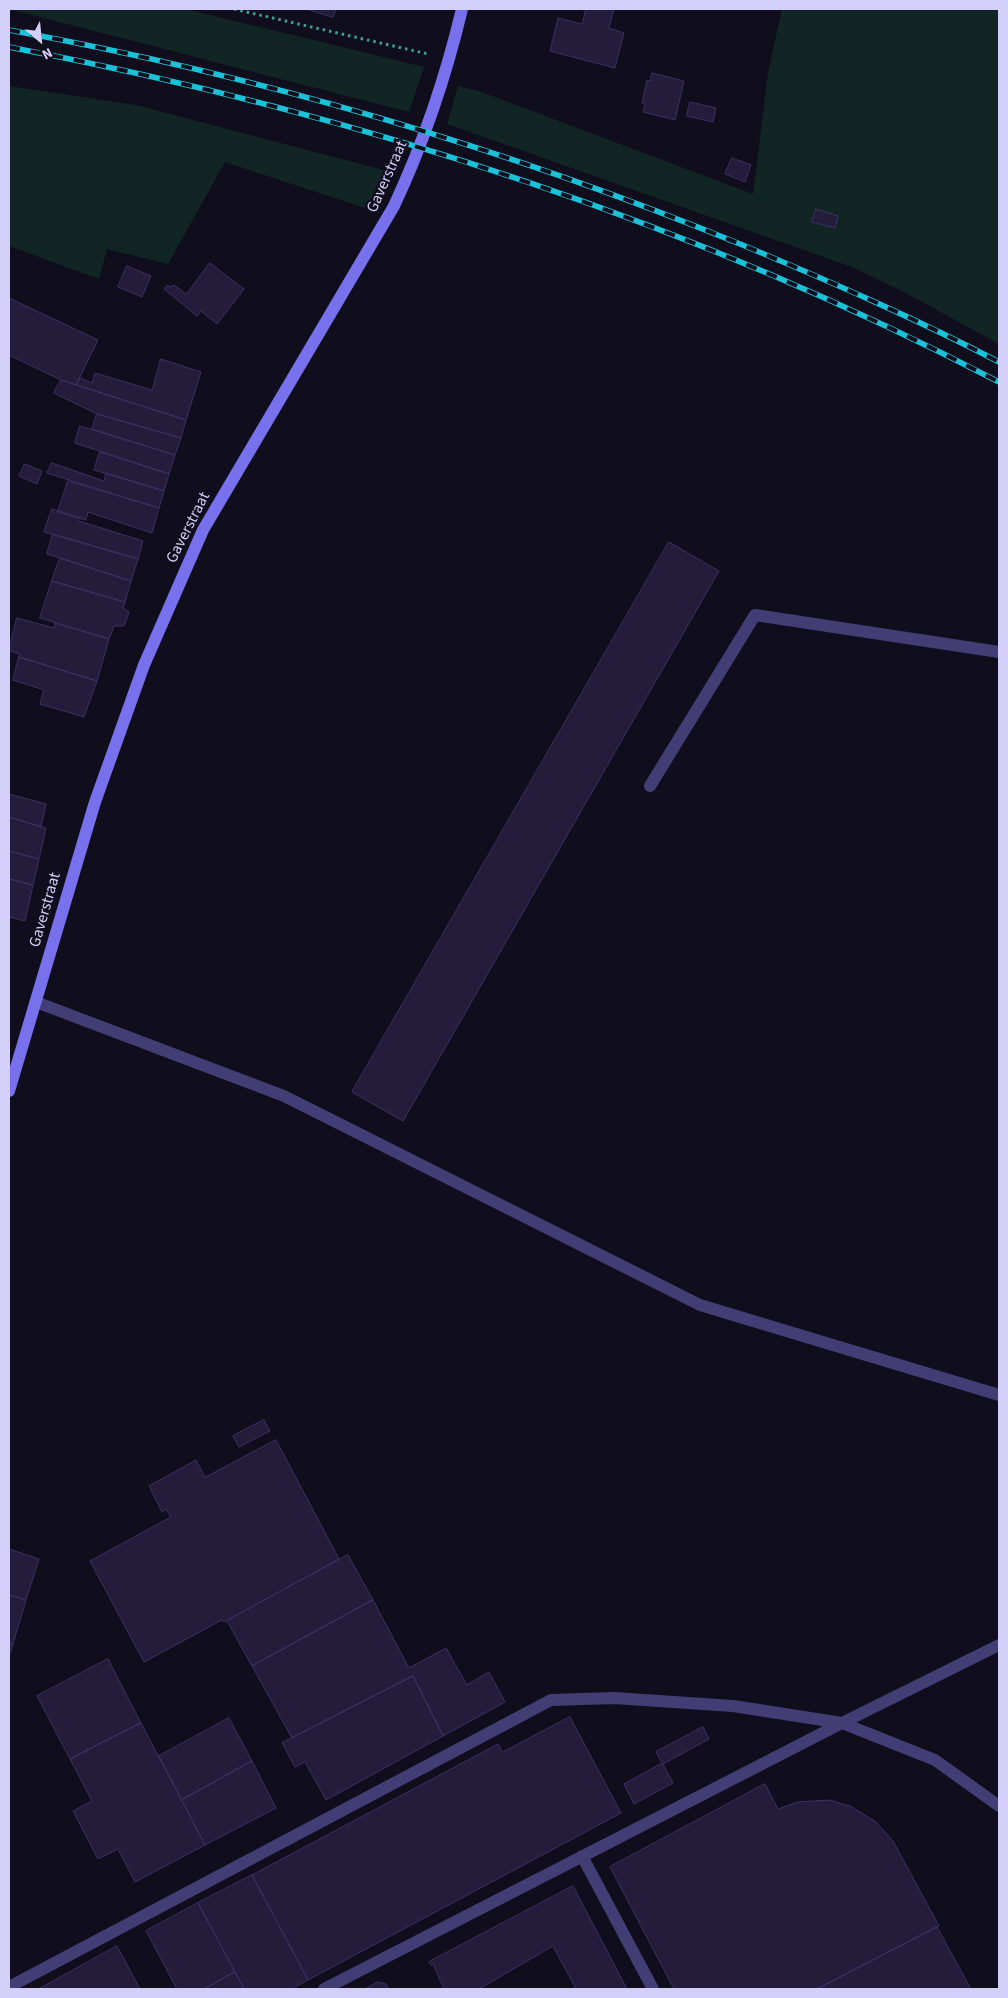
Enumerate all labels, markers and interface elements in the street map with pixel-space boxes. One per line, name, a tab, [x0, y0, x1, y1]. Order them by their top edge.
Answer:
north arrow	[15, 15, 65, 65]
text: N	[38, 42, 56, 64]
street label: Gaverstraat	[364, 138, 412, 216]
street label: Gaverstraat	[163, 489, 215, 567]
street label: Gaverstraat	[26, 870, 66, 950]

